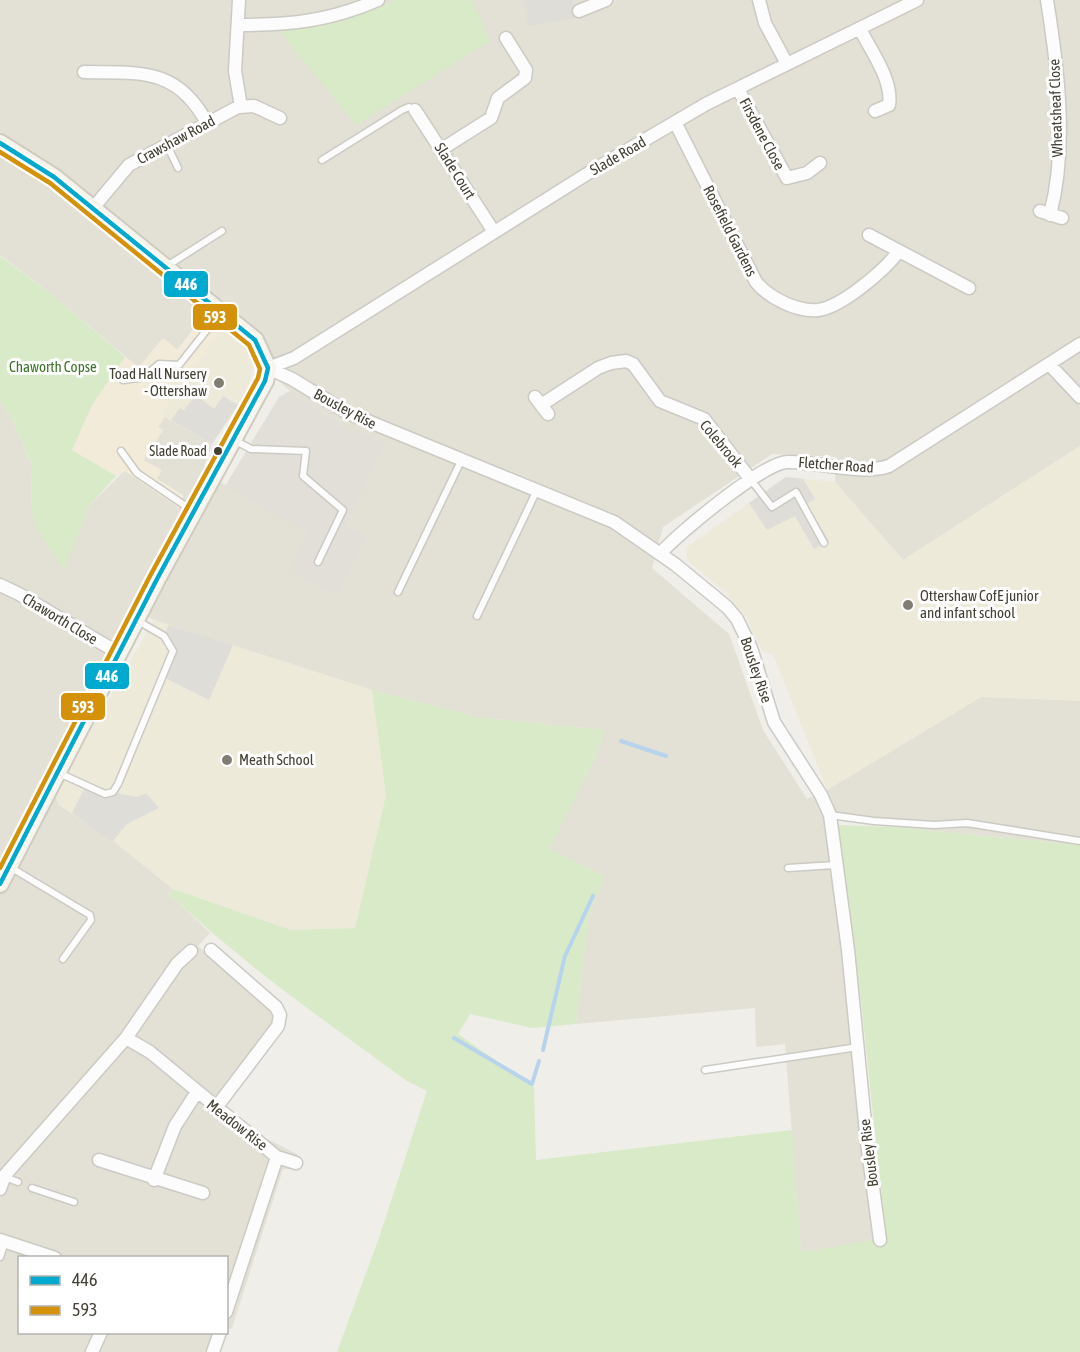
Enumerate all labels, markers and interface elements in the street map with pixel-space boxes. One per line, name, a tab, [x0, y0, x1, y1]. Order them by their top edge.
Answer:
street label: Wheatsheaf Close	[1045, 58, 1066, 158]
street label: Firsdene Close	[736, 95, 789, 173]
street label: Crawshaw Road	[134, 112, 218, 167]
street label: Slade Road	[587, 133, 649, 178]
street label: Slade Court	[432, 140, 479, 202]
street label: Rosefield Gardens	[700, 182, 761, 279]
line badge: 446	[163, 270, 209, 298]
text: 446	[174, 275, 198, 293]
line badge: 593	[192, 303, 238, 331]
text: 593	[204, 308, 226, 326]
park label: Chaworth Copse	[9, 358, 97, 375]
place label: Toad Hall Nursery - Ottershaw	[109, 365, 207, 399]
marker: Toad Hall Nursery - Ottershaw	[212, 376, 226, 390]
street label: Bousley Rise	[311, 385, 380, 432]
street label: Colebrook	[697, 417, 746, 471]
place label: Slade Road	[149, 443, 207, 459]
marker: Slade Road	[212, 445, 224, 457]
street label: Fletcher Road	[798, 453, 874, 476]
place label: Ottershaw CofE junior and infant school	[920, 587, 1039, 621]
street label: Chaworth Close	[20, 590, 101, 648]
marker: Ottershaw CofE junior and infant school	[901, 598, 915, 612]
street label: Bousley Rise	[737, 635, 776, 705]
line badge: 446	[84, 662, 130, 690]
text: 446	[95, 667, 119, 685]
line badge: 593	[60, 692, 106, 721]
text: 593	[72, 698, 94, 716]
place label: Meath School	[239, 751, 314, 768]
marker: Meath School	[220, 753, 234, 767]
street label: Meadow Rise	[204, 1096, 271, 1154]
street label: Bousley Rise	[856, 1118, 881, 1188]
legend	[18, 1256, 228, 1334]
text: 446	[72, 1269, 97, 1290]
text: 593	[72, 1299, 97, 1320]

